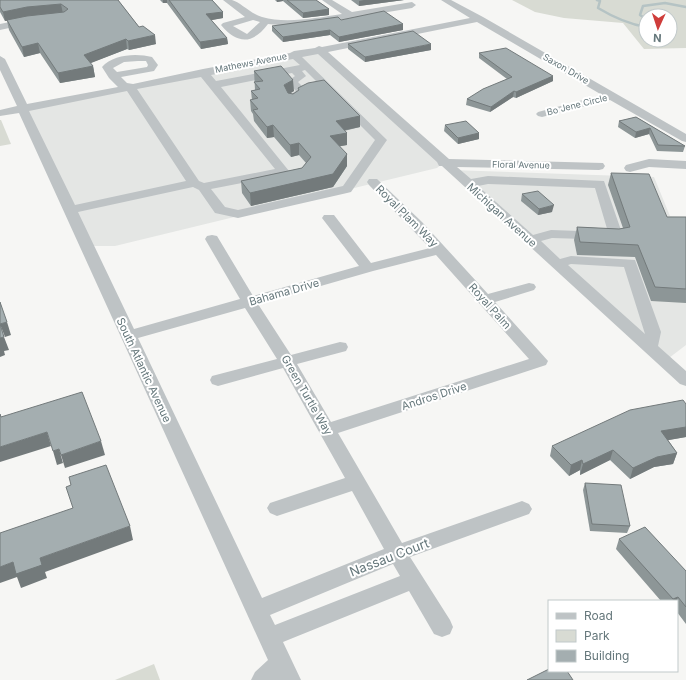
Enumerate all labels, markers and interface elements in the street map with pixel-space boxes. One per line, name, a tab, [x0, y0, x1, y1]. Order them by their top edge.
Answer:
north arrow	[638, 8, 678, 48]
text: N	[653, 31, 662, 45]
street label: Mathews Avenue	[214, 50, 288, 75]
street label: Saxon Drive	[541, 51, 591, 86]
street label: Bo Jene Circle	[546, 92, 608, 117]
street label: Floral Avenue	[492, 158, 550, 171]
street label: Michigan Avenue	[464, 180, 540, 250]
street label: Royal Plam Way	[373, 182, 441, 250]
street label: Bahama Drive	[247, 275, 321, 309]
street label: Royal Palm	[466, 280, 514, 332]
street label: South Atlantic Avenue	[114, 315, 174, 425]
street label: Green Turtle Way	[278, 353, 336, 437]
street label: Andros Drive	[400, 379, 468, 413]
street label: Nassau Court	[347, 535, 431, 579]
legend	[548, 600, 678, 672]
text: Road	[584, 608, 613, 623]
text: Park	[584, 628, 610, 643]
text: Building	[584, 648, 629, 663]

